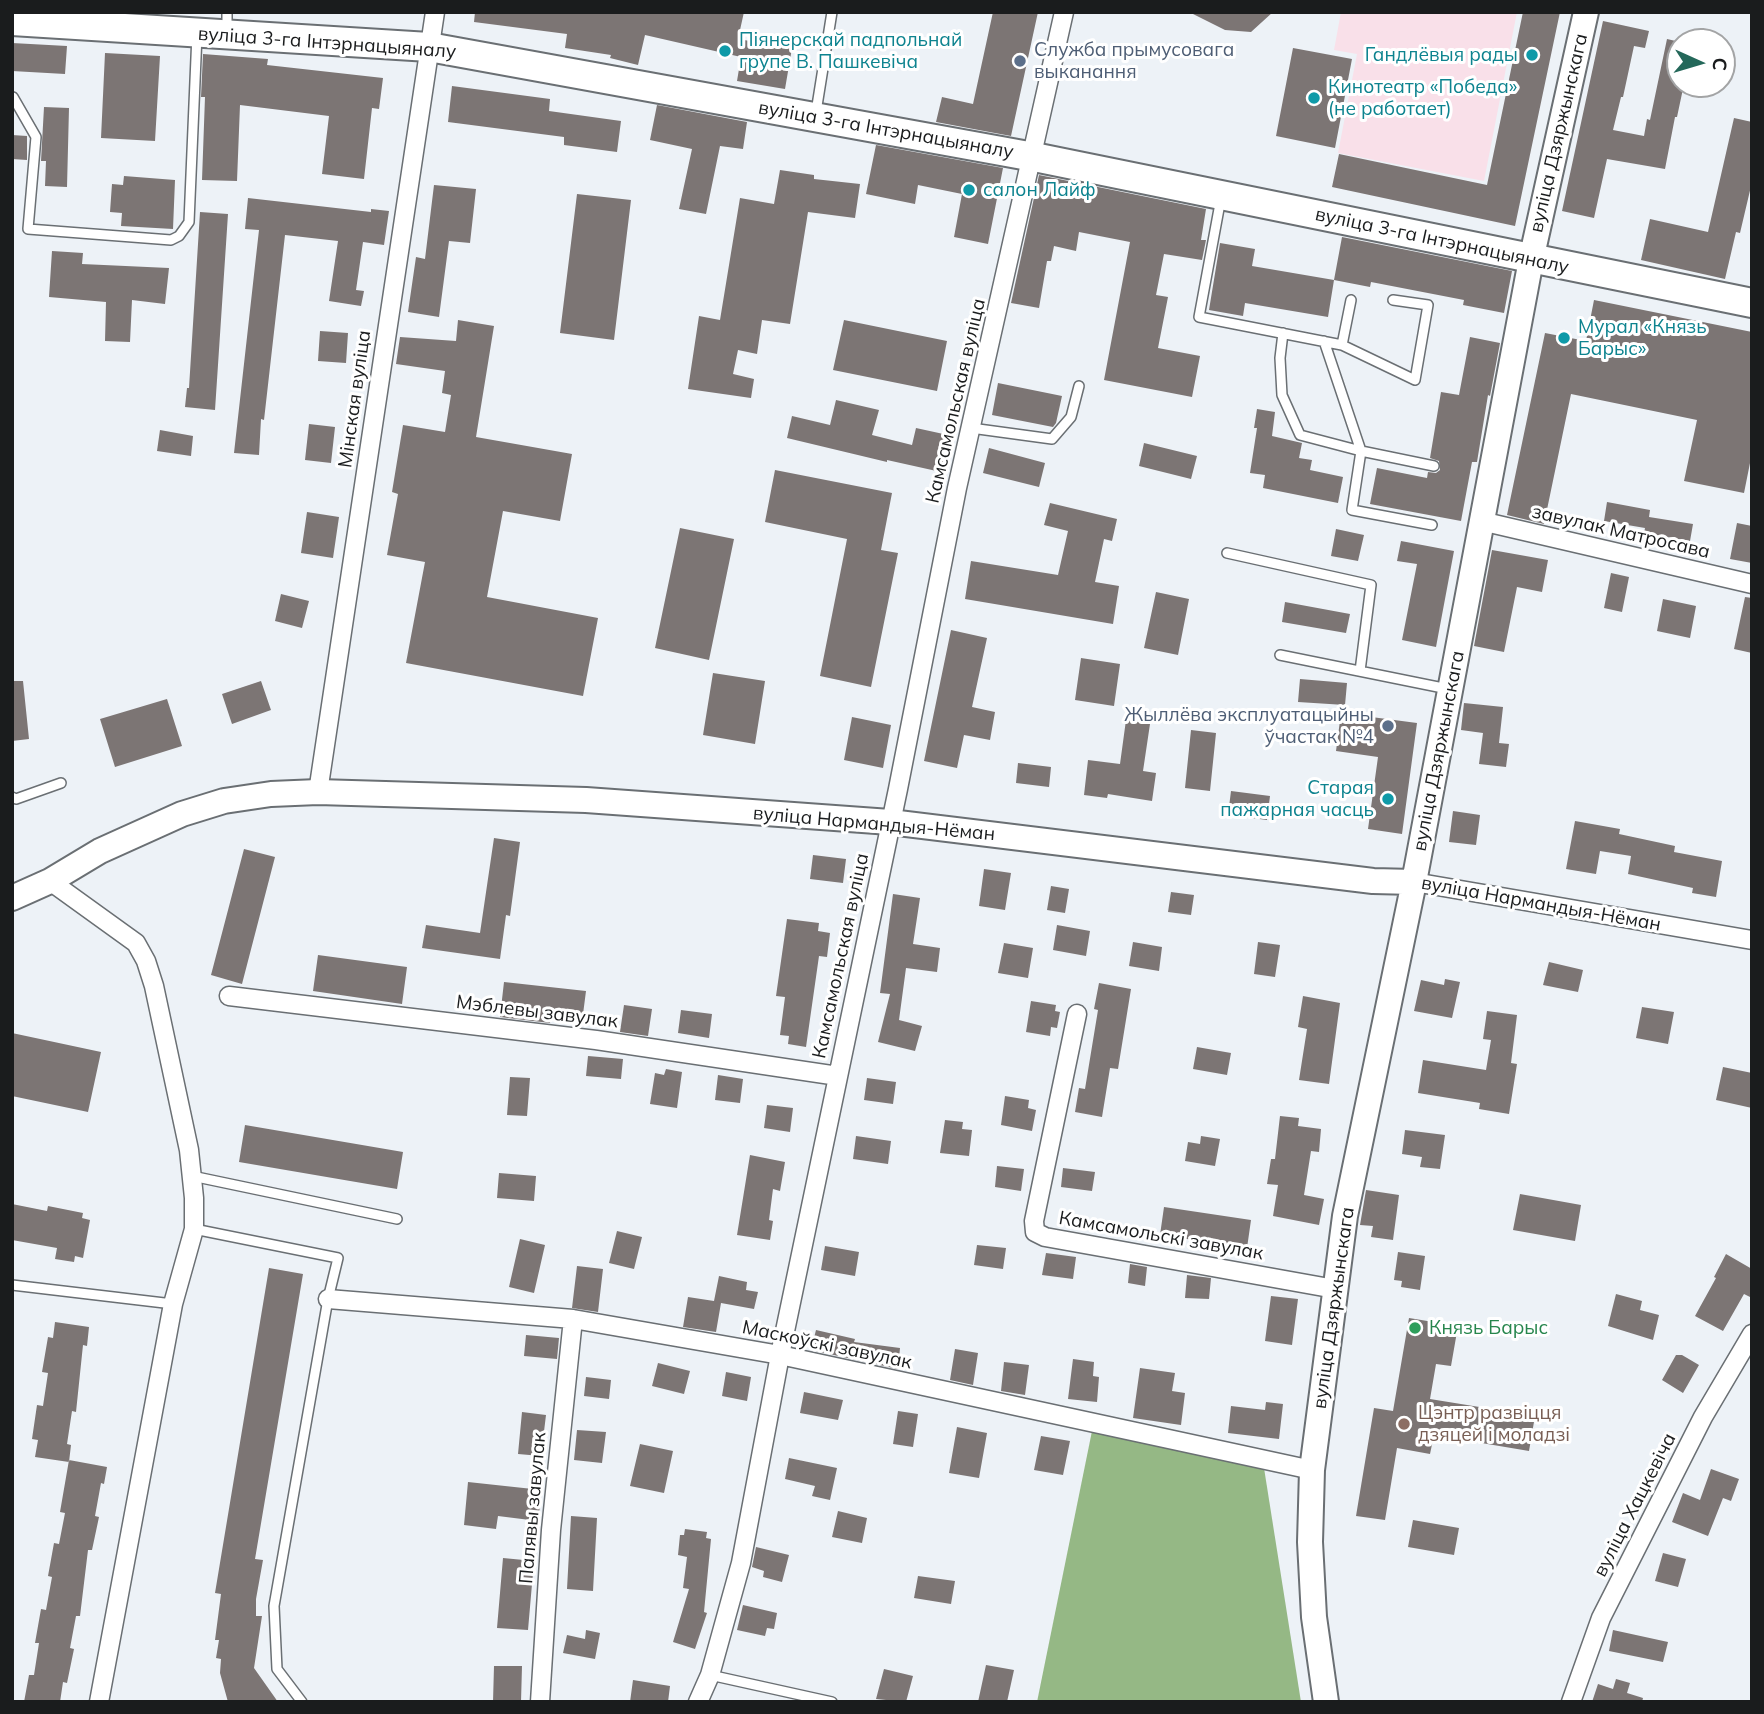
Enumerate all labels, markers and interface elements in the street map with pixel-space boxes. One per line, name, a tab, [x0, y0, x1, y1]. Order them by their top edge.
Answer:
street label: вуліца 3-га Інтэрнацыяналу	[197, 23, 457, 63]
north arrow	[1666, 28, 1736, 98]
place label: Піянерскай падпольнай групе В. Пашкевіча	[739, 29, 962, 73]
street label: вуліца Дзяржынскага	[1525, 31, 1593, 235]
place label: Служба прымусовага выканання	[1034, 39, 1234, 83]
marker: Піянерскай падпольнай групе В. Пашкевіча	[717, 43, 733, 59]
place label: Гандлёвыя рады	[1365, 44, 1518, 66]
marker: Гандлёвыя рады	[1524, 47, 1540, 63]
marker: Служба прымусовага выканання	[1012, 53, 1028, 69]
text: С	[1708, 57, 1732, 72]
place label: Кинотеатр «Победа» (не работает)	[1328, 76, 1517, 120]
marker: Кинотеатр «Победа» (не работает)	[1306, 90, 1322, 106]
street label: вуліца 3-га Інтэрнацыяналу	[757, 96, 1015, 164]
place label: салон Лайф	[983, 179, 1096, 201]
marker: салон Лайф	[961, 182, 977, 198]
street label: вуліца 3-га Інтэрнацыяналу	[1313, 203, 1571, 279]
street label: Камсамольская вуліца	[921, 296, 991, 506]
place label: Мурал «Князь Барыс»	[1578, 316, 1707, 360]
street label: Мінская вуліца	[334, 329, 376, 469]
marker: Мурал «Князь Барыс»	[1556, 330, 1572, 346]
street label: завулак Матросава	[1530, 500, 1712, 564]
street label: вуліца Дзяржынскага	[1408, 649, 1470, 853]
place label: Жыллёва эксплуатацыйны ўчастак №4	[1124, 704, 1374, 748]
marker: Жыллёва эксплуатацыйны ўчастак №4	[1380, 718, 1396, 734]
place label: Старая пажарная часць	[1220, 777, 1374, 821]
marker: Старая пажарная часць	[1380, 791, 1396, 807]
street label: вуліца Нармандыя-Нёман	[752, 802, 996, 846]
street label: Камсамольская вуліца	[808, 851, 874, 1061]
street label: вуліца Нармандыя-Нёман	[1419, 872, 1663, 936]
street label: Мэблевы завулак	[455, 991, 619, 1033]
street label: вуліца Дзяржынскага	[1309, 1206, 1359, 1410]
street label: Камсамольскі завулак	[1057, 1207, 1265, 1265]
street label: Маскоўскі завулак	[740, 1316, 914, 1374]
place label: Князь Барыс	[1429, 1317, 1548, 1339]
marker: Князь Барыс	[1407, 1320, 1423, 1336]
place label: Цэнтр развіцця дзяцей і моладзі	[1418, 1402, 1570, 1446]
marker: Цэнтр развіцця дзяцей і моладзі	[1396, 1416, 1412, 1432]
street label: вуліца Хацкевіча	[1589, 1429, 1681, 1581]
street label: Палявы завулак	[515, 1431, 551, 1585]

